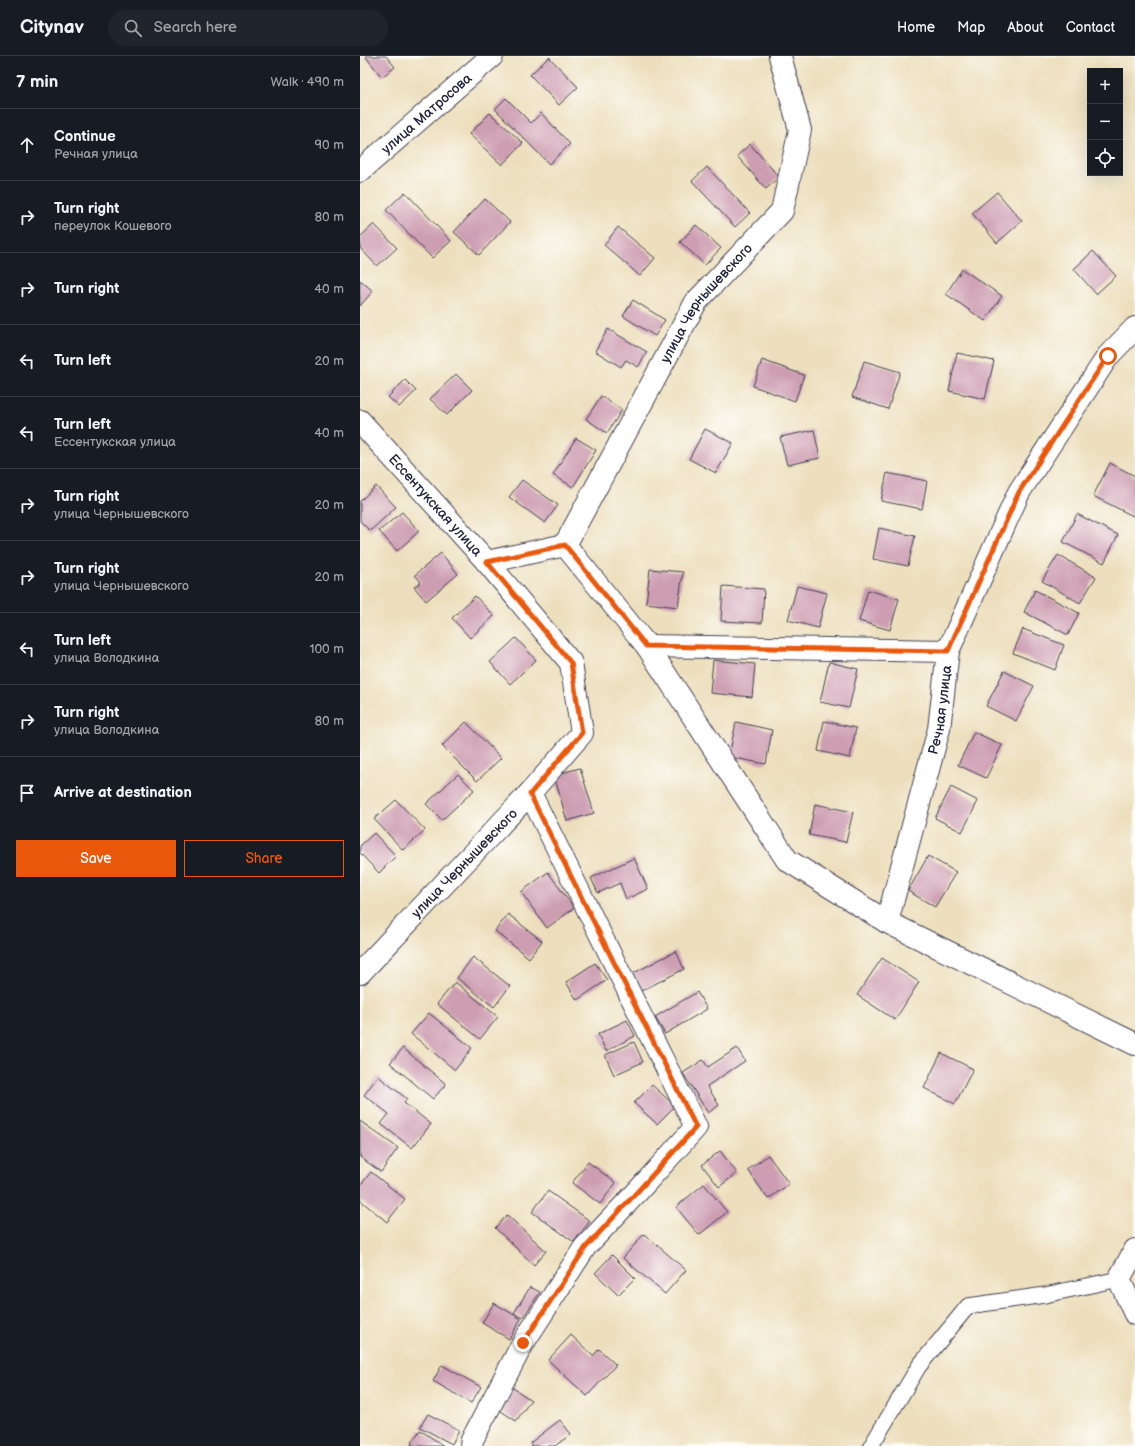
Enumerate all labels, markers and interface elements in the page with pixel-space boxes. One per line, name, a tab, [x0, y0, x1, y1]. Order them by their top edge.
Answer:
search box	[108, 10, 388, 46]
text: Citynav	[20, 16, 84, 39]
icon: search	[122, 17, 144, 39]
text: Search here	[154, 18, 237, 37]
text: Home	[897, 19, 935, 36]
text: Map	[957, 19, 985, 36]
text: About	[1007, 19, 1044, 36]
text: Contact	[1066, 19, 1115, 36]
map controls	[1087, 68, 1123, 176]
button: +	[1087, 68, 1123, 104]
street label: улица Матросова	[378, 69, 476, 157]
text: 7 min	[16, 72, 58, 92]
text: Walk · 490 m	[270, 74, 344, 90]
button: −	[1087, 104, 1123, 140]
text: Continue	[54, 127, 116, 146]
icon: ahead	[16, 134, 38, 156]
text: 90 m	[315, 137, 344, 153]
button: locate	[1087, 140, 1123, 176]
text: Речная улица	[54, 146, 138, 162]
text: Turn right	[54, 199, 119, 218]
icon: right	[16, 206, 38, 228]
text: 80 m	[315, 209, 344, 225]
text: переулок Кошевого	[54, 218, 172, 234]
street label: улица Чернышевского	[657, 240, 756, 366]
icon: right	[16, 278, 38, 300]
text: Turn right	[54, 279, 119, 298]
text: 40 m	[314, 281, 344, 297]
route start	[1099, 347, 1117, 365]
icon: left	[16, 350, 38, 372]
text: Turn left	[54, 351, 111, 370]
text: 20 m	[314, 353, 344, 369]
text: Turn left	[54, 415, 111, 434]
icon: left	[16, 422, 38, 444]
text: 40 m	[314, 425, 344, 441]
text: Ессентукская улица	[54, 434, 176, 450]
street label: Ессентукская улица	[385, 451, 486, 560]
text: Turn right	[54, 487, 119, 506]
icon: right	[16, 494, 38, 516]
text: 20 m	[314, 497, 344, 513]
text: улица Чернышевского	[54, 506, 189, 522]
text: Turn right	[54, 559, 119, 578]
icon: right	[16, 566, 38, 588]
text: 20 m	[314, 569, 344, 585]
text: улица Чернышевского	[54, 578, 189, 594]
text: Turn left	[54, 631, 111, 650]
icon: left	[16, 638, 38, 660]
text: 100 m	[309, 641, 344, 657]
text: улица Володкина	[54, 650, 159, 666]
street label: Речная улица	[924, 663, 955, 757]
text: Turn right	[54, 703, 119, 722]
icon: right	[16, 710, 38, 732]
text: 80 m	[315, 713, 344, 729]
text: улица Володкина	[54, 722, 159, 738]
icon: arrive	[16, 782, 38, 804]
text: Arrive at destination	[54, 783, 192, 802]
street label: улица Чернышевского	[408, 805, 521, 921]
button: Save	[16, 840, 176, 877]
button: Share	[184, 840, 344, 877]
route end	[514, 1334, 532, 1352]

